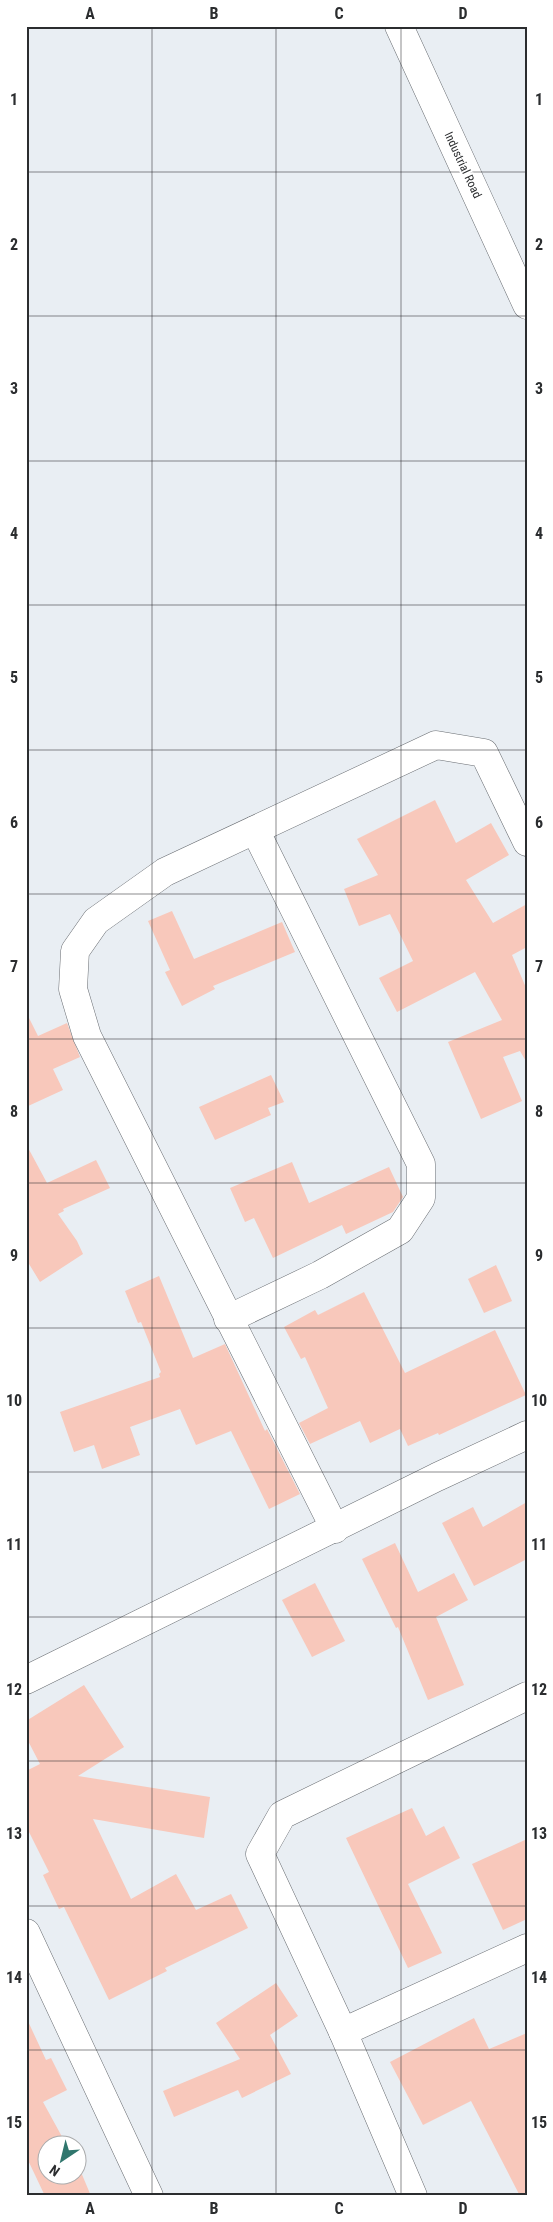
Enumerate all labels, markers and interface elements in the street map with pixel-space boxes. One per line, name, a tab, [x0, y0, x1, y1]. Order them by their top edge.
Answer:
text: A	[85, 4, 95, 23]
text: B	[210, 4, 219, 23]
text: C	[334, 4, 344, 23]
text: D	[458, 4, 468, 23]
text: 1	[10, 90, 18, 109]
text: 1	[535, 90, 543, 109]
street label: Industrial Road	[442, 130, 484, 200]
text: 2	[10, 235, 18, 254]
text: 2	[535, 235, 543, 254]
text: 3	[10, 379, 18, 398]
text: 3	[535, 379, 543, 398]
text: 4	[10, 524, 18, 543]
text: 4	[535, 524, 543, 543]
text: 5	[10, 668, 18, 687]
text: 5	[535, 668, 543, 687]
text: 6	[10, 813, 18, 832]
text: 6	[535, 813, 543, 832]
text: 7	[10, 957, 18, 976]
text: 7	[535, 957, 543, 976]
text: 8	[10, 1102, 18, 1121]
text: 8	[535, 1102, 543, 1121]
text: 9	[10, 1246, 18, 1265]
text: 9	[535, 1246, 543, 1265]
text: 10	[6, 1391, 22, 1410]
text: 10	[531, 1391, 547, 1410]
text: 11	[6, 1535, 22, 1554]
text: 11	[531, 1535, 547, 1554]
text: 12	[6, 1680, 22, 1699]
text: 12	[531, 1680, 547, 1699]
text: 13	[6, 1824, 22, 1843]
text: 13	[531, 1824, 547, 1843]
text: 14	[6, 1968, 22, 1987]
text: 14	[531, 1968, 547, 1987]
text: 15	[6, 2113, 22, 2132]
text: 15	[531, 2113, 547, 2132]
north arrow	[38, 2134, 88, 2184]
text: N	[46, 2162, 63, 2180]
text: A	[85, 2199, 95, 2218]
text: B	[210, 2199, 219, 2218]
text: C	[334, 2199, 344, 2218]
text: D	[458, 2199, 468, 2218]

